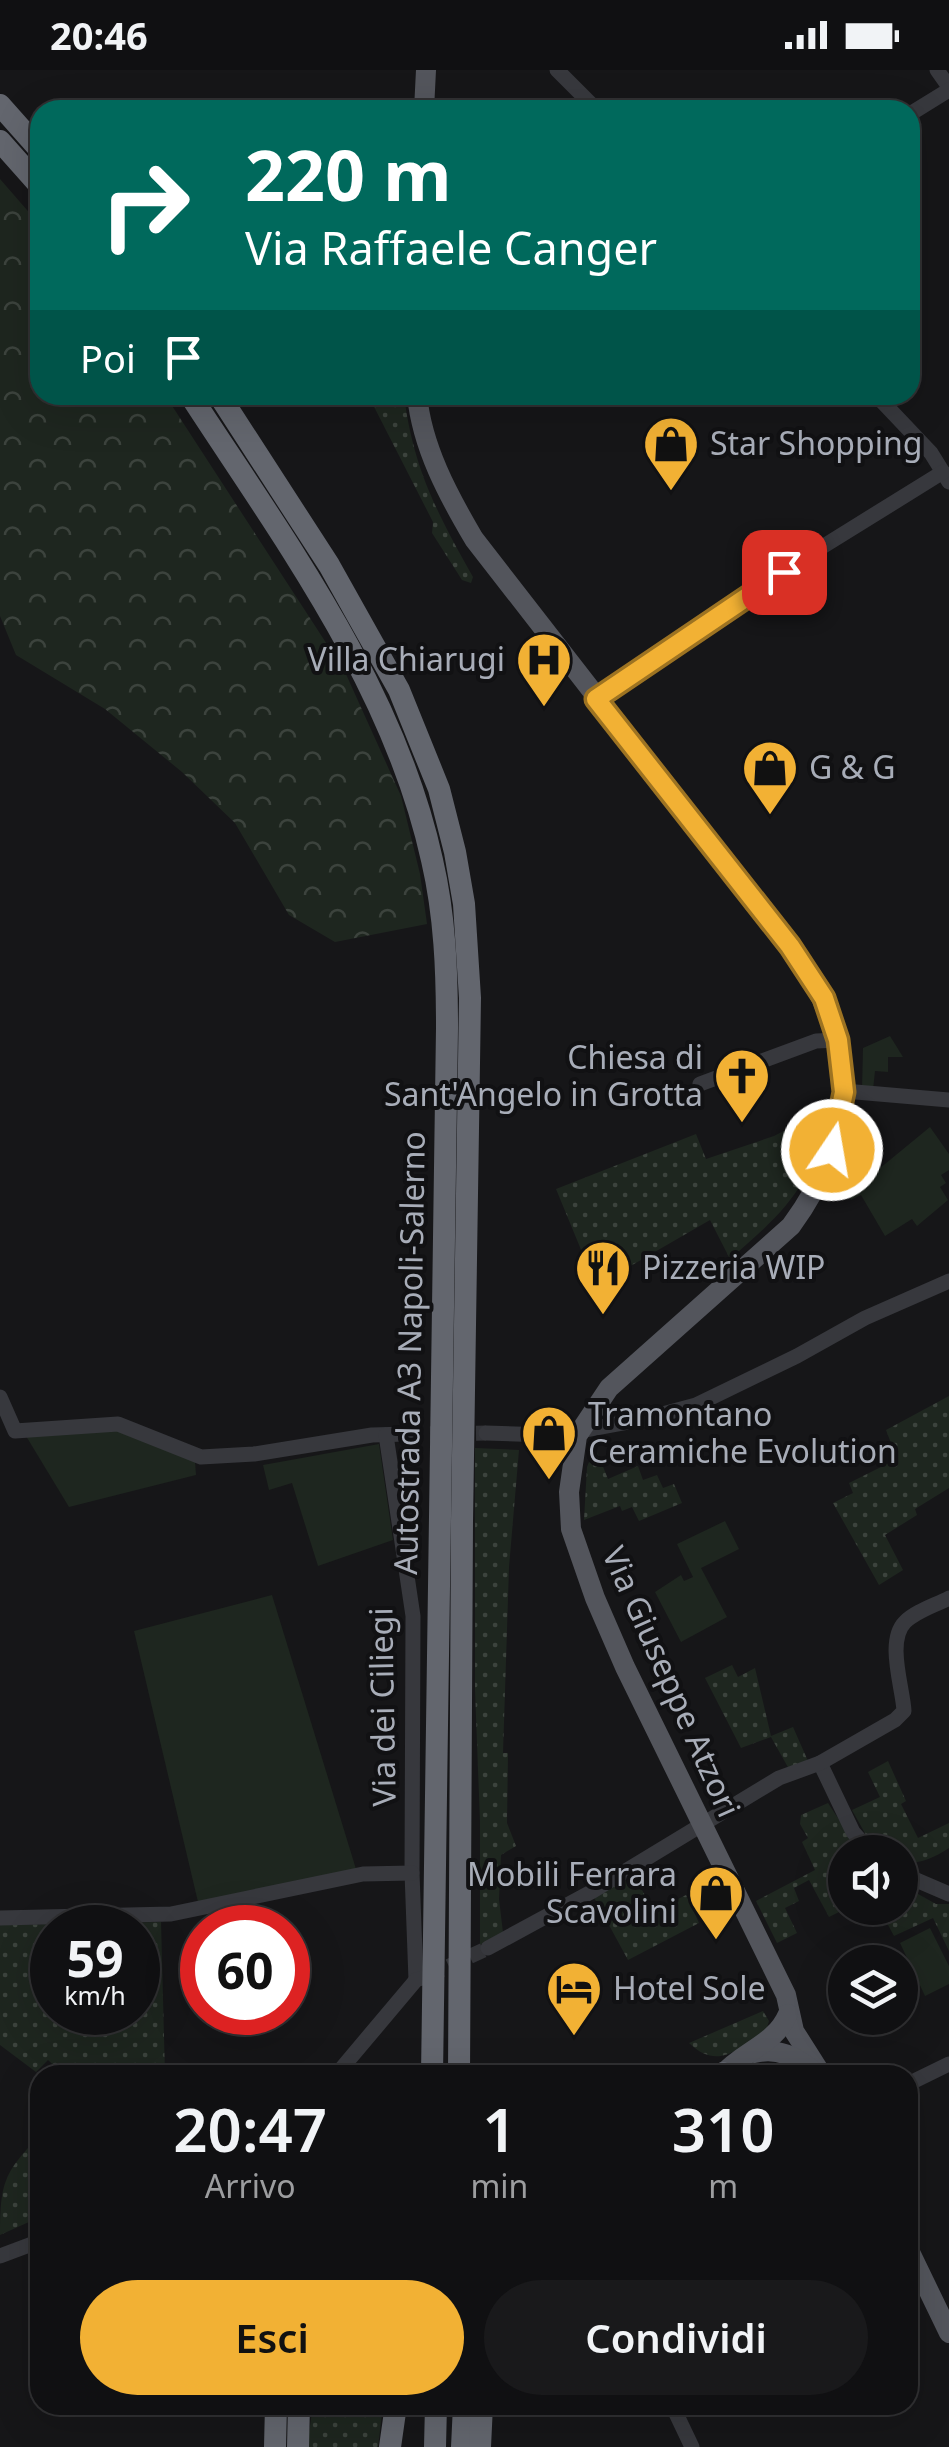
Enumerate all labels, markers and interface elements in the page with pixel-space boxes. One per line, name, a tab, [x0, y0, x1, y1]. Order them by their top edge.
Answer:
text: 20:46	[50, 9, 148, 61]
text: 220 m	[245, 126, 452, 222]
icon: right	[80, 140, 210, 270]
text: Via Raffaele Canger	[245, 217, 657, 278]
icon: arrive	[156, 330, 211, 385]
text: Poi	[80, 332, 136, 384]
shop icon: Star Shopping	[641, 414, 701, 493]
place label: Star Shopping	[710, 421, 922, 464]
pin	[742, 530, 827, 615]
icon: arrive	[757, 545, 812, 600]
hospital icon: Villa Chiarugi	[514, 630, 574, 709]
place label: Villa Chiarugi	[308, 637, 505, 680]
shop icon: G & G	[740, 738, 800, 817]
place label: G & G	[809, 745, 896, 788]
place label: Chiesa di Sant'Angelo in Grotta	[384, 1035, 703, 1115]
church icon: Chiesa di Sant'Angelo in Grotta	[712, 1046, 772, 1125]
position arrow	[780, 1098, 884, 1202]
street label: Autostrada A3 Napoli-Salerno	[383, 1131, 434, 1575]
restaurant icon: Pizzeria WIP	[573, 1238, 633, 1317]
place label: Pizzeria WIP	[642, 1245, 825, 1288]
place label: Tramontano Ceramiche Evolution	[588, 1392, 897, 1472]
shop icon: Tramontano Ceramiche Evolution	[519, 1403, 579, 1482]
street label: Via Giuseppe Atzori	[593, 1539, 751, 1824]
street label: Via dei Ciliegi	[358, 1607, 405, 1807]
map controls	[828, 1835, 918, 2035]
button: sound	[828, 1835, 918, 1925]
place label: Mobili Ferrara Scavolini	[467, 1852, 677, 1932]
shop icon: Mobili Ferrara Scavolini	[686, 1863, 746, 1942]
speed limit sign: 60	[180, 1905, 310, 2035]
text: 59	[66, 1924, 124, 1992]
button: layers	[828, 1945, 918, 2035]
hotel icon: Hotel Sole	[544, 1959, 604, 2038]
place label: Hotel Sole	[613, 1966, 765, 2009]
text: km/h	[64, 1978, 126, 2012]
text: 20:47	[173, 2088, 327, 2170]
text: 1	[482, 2088, 517, 2170]
text: 310	[672, 2088, 775, 2170]
text: Arrivo	[205, 2164, 296, 2207]
text: min	[470, 2164, 528, 2207]
text: m	[708, 2164, 738, 2207]
button: Esci	[80, 2280, 464, 2395]
button: Condividi	[484, 2280, 868, 2395]

